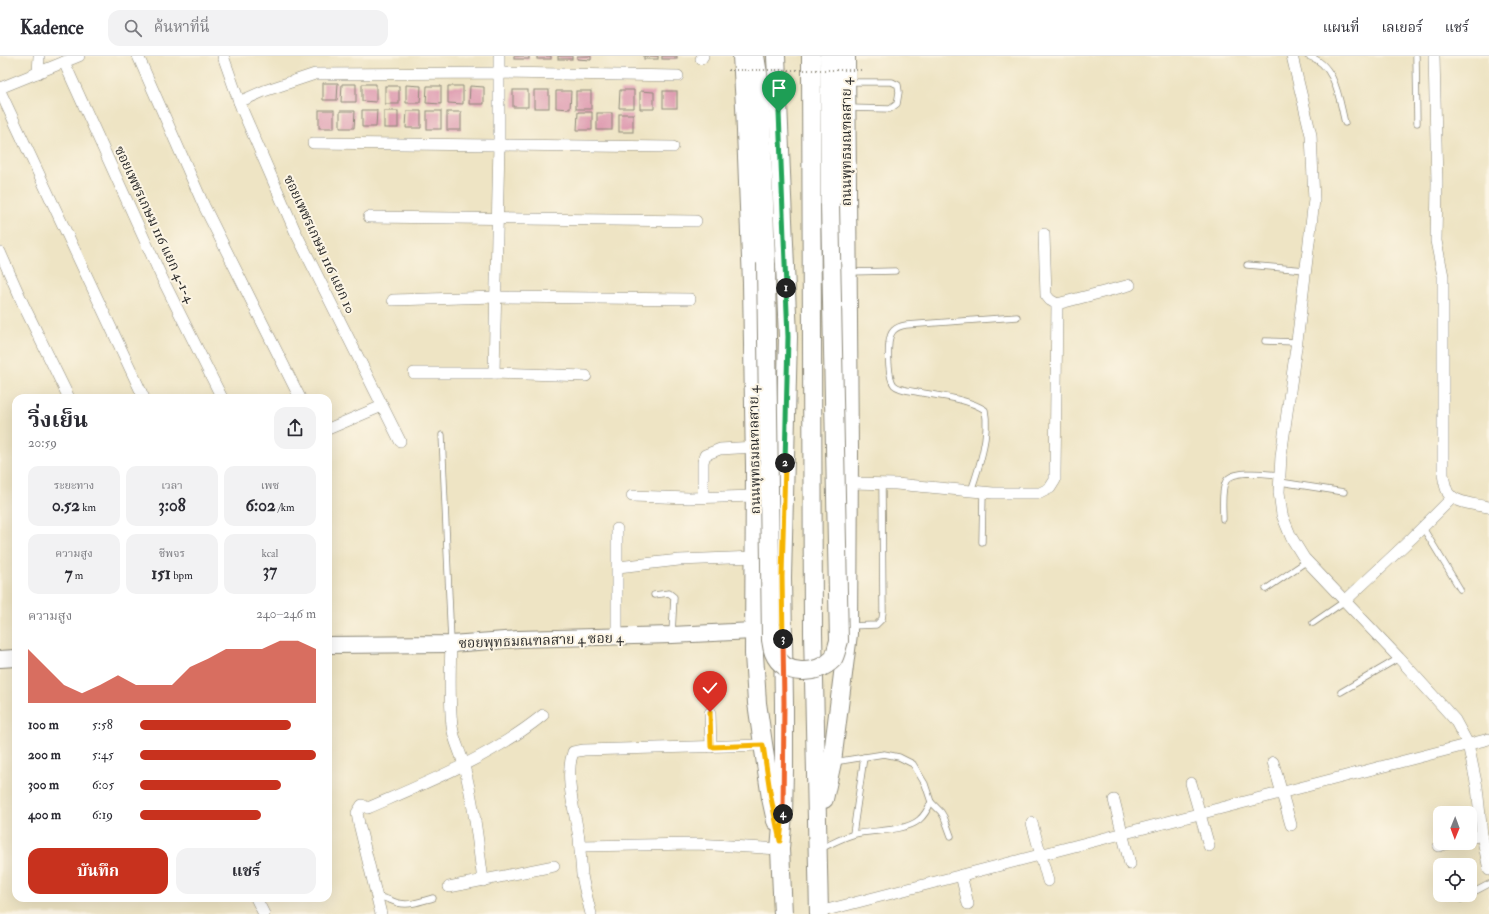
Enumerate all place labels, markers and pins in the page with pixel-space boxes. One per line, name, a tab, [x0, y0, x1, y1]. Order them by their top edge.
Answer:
pin	[762, 71, 796, 112]
pin: 1	[776, 278, 796, 298]
pin: 2	[775, 453, 795, 473]
pin: 3	[773, 629, 793, 649]
pin	[693, 671, 727, 712]
pin: 4	[773, 804, 793, 824]

